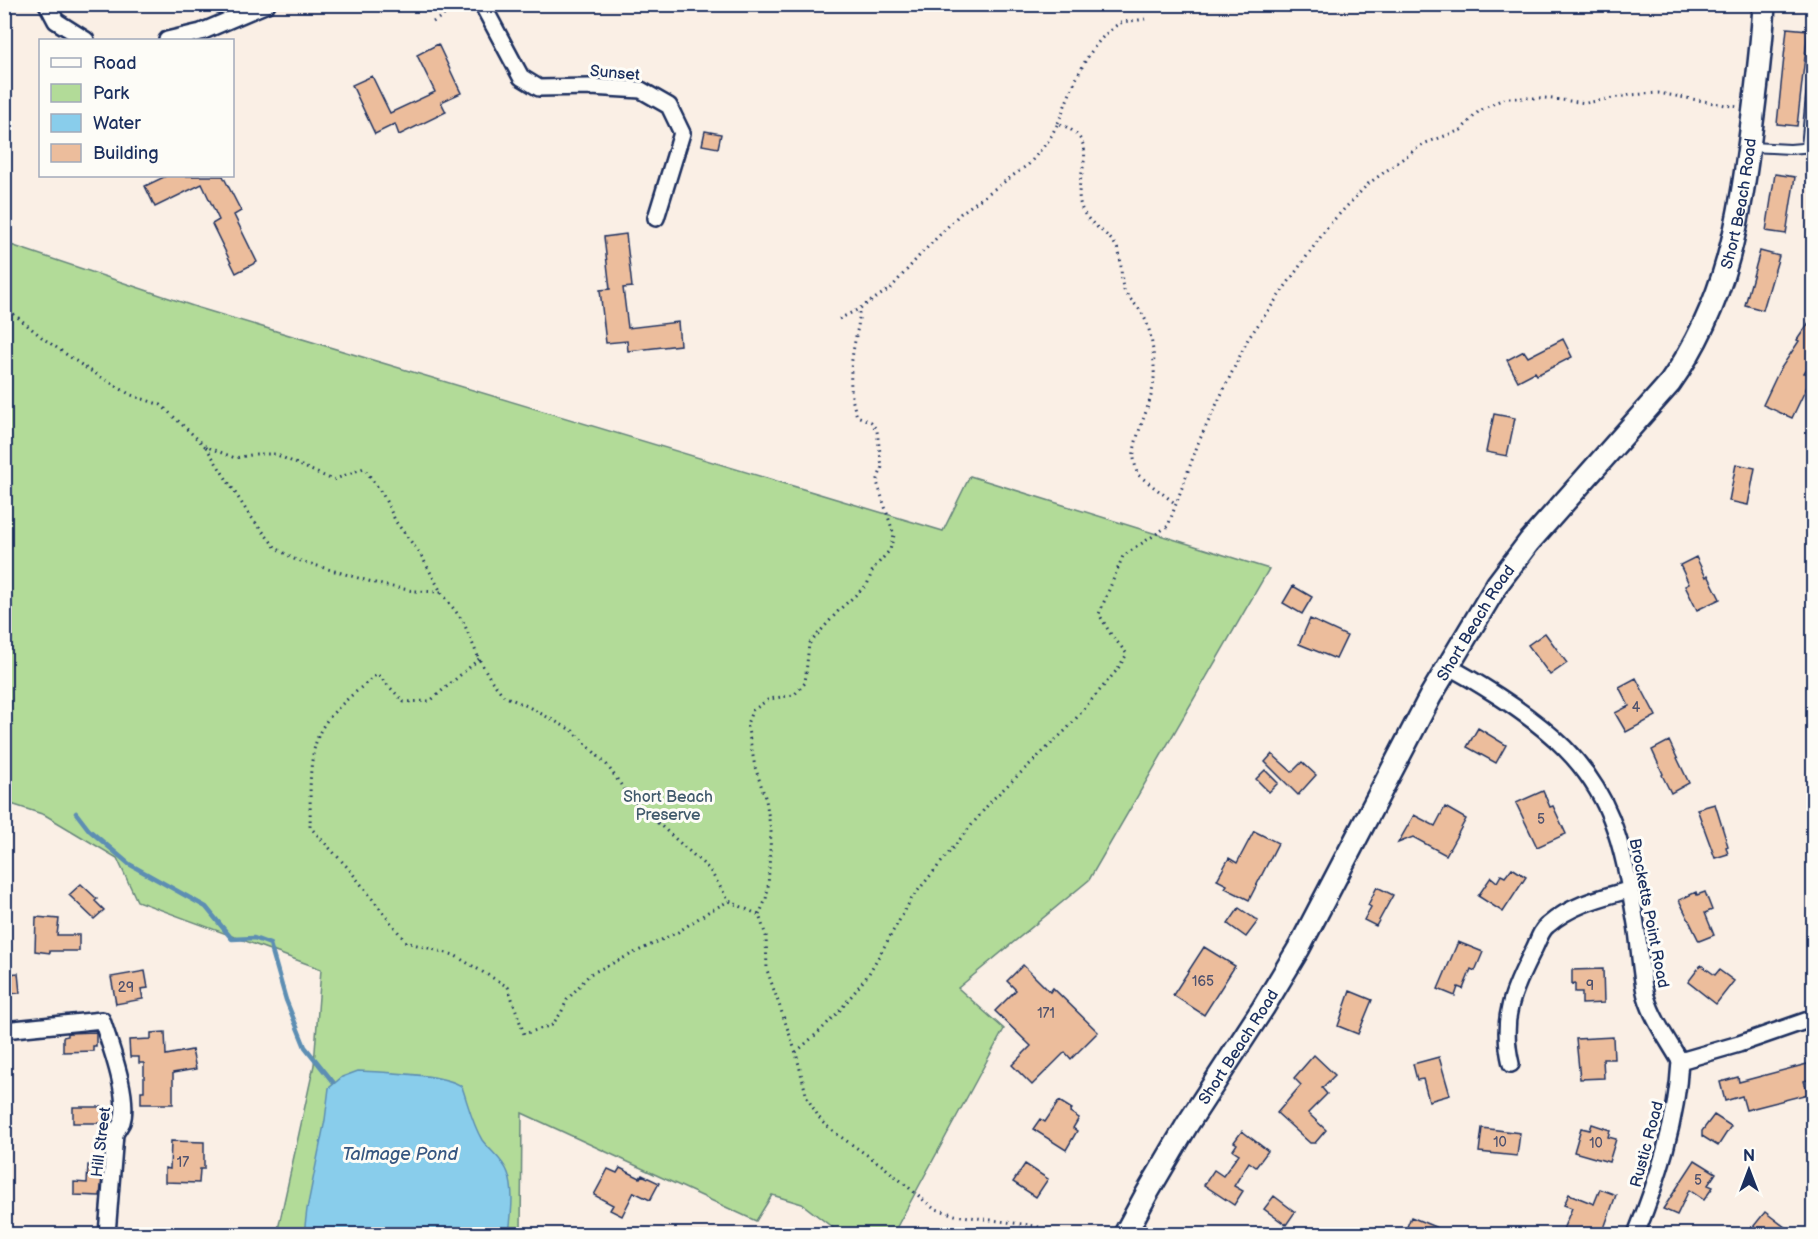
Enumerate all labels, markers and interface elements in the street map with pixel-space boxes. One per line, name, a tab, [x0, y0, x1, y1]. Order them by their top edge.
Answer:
legend	[39, 39, 234, 177]
text: Road	[93, 53, 137, 74]
street label: Sunset	[589, 62, 641, 85]
text: Park	[93, 83, 129, 104]
text: Water	[93, 113, 141, 134]
street label: Short Beach Road	[1718, 137, 1761, 271]
text: Building	[93, 143, 159, 164]
street label: Short Beach Road	[1434, 562, 1519, 685]
house number: 4	[1632, 699, 1641, 716]
park label: Short Beach Preserve	[623, 788, 713, 825]
house number: 5	[1537, 811, 1545, 828]
street label: Brocketts Point Road	[1625, 837, 1672, 990]
house number: 165	[1192, 973, 1214, 990]
house number: 9	[1586, 977, 1594, 994]
house number: 29	[118, 979, 134, 996]
street label: Short Beach Road	[1195, 986, 1283, 1108]
house number: 171	[1037, 1005, 1055, 1022]
street label: Rustic Road	[1627, 1099, 1668, 1190]
street label: Hill Street	[88, 1106, 115, 1178]
house number: 10	[1493, 1134, 1507, 1151]
house number: 10	[1589, 1135, 1603, 1152]
north arrow	[1719, 1140, 1779, 1200]
water label: Talmage Pond	[342, 1144, 458, 1165]
text: N	[1743, 1147, 1755, 1166]
house number: 17	[177, 1154, 189, 1171]
house number: 5	[1694, 1172, 1702, 1189]

